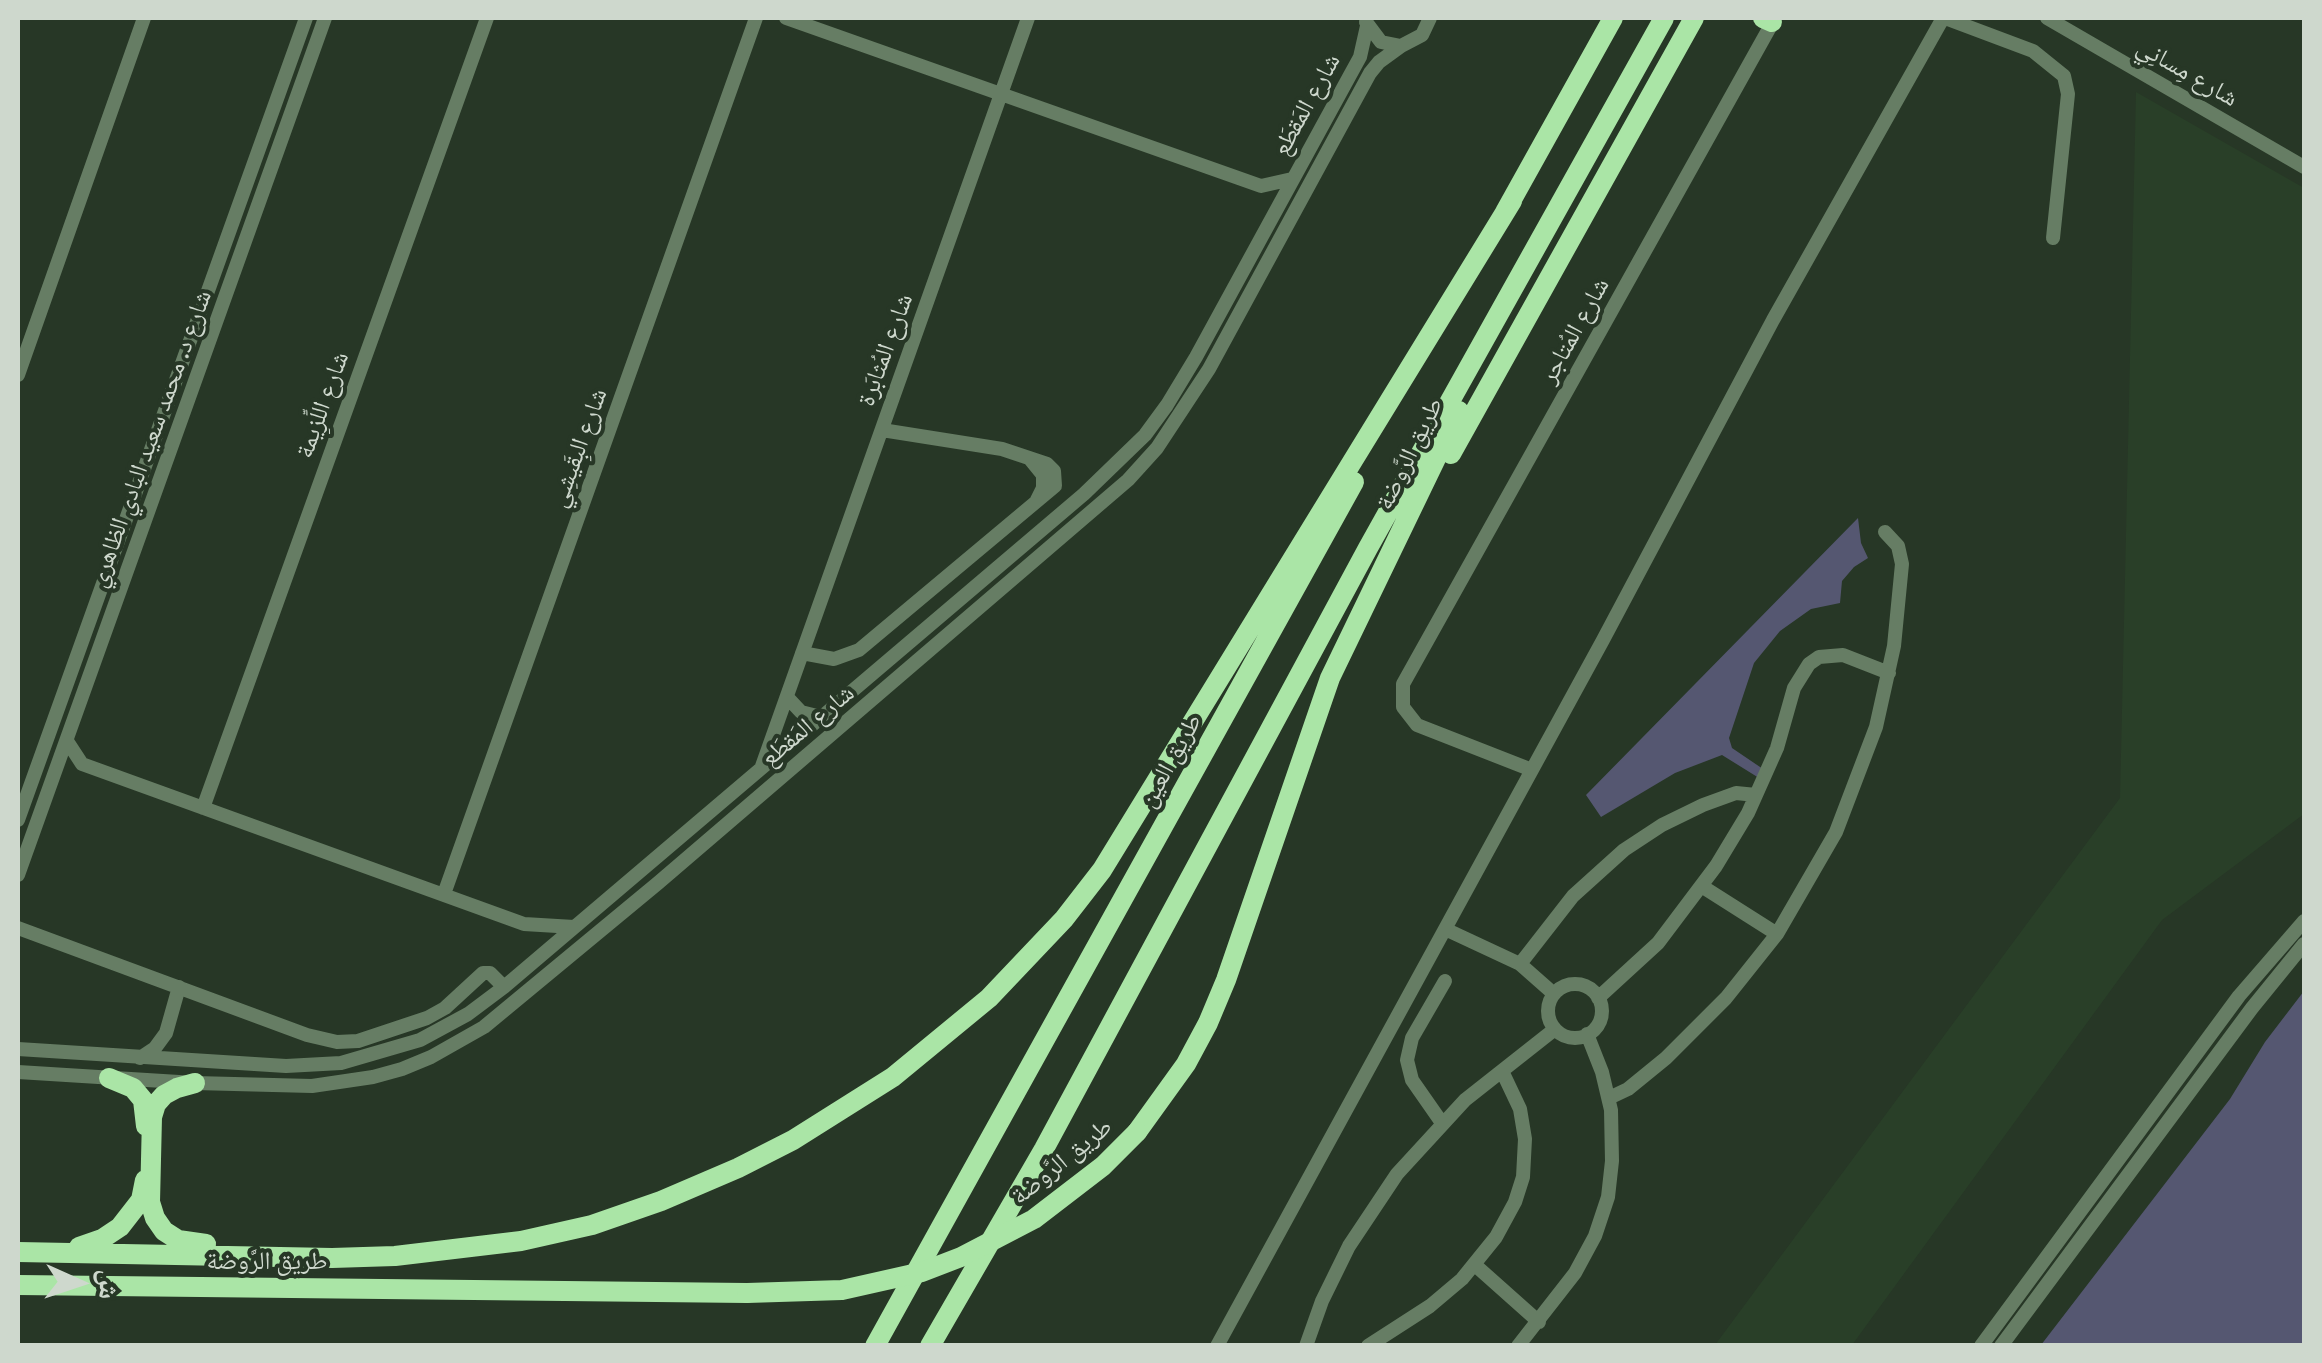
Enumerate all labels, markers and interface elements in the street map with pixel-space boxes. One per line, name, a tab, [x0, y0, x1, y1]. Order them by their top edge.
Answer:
street label: شارع مِسانِي	[2131, 32, 2243, 114]
street label: شارع المَقطَع	[1267, 49, 1347, 161]
street label: شارع المُتاجر	[1534, 273, 1616, 389]
street label: شارع د. محمد سعيد البادي الظاهري	[83, 286, 219, 592]
street label: شارع المُثابَرة	[852, 290, 920, 410]
street label: شارع اللِّزِيمة	[290, 348, 356, 462]
street label: شارع البِقَيشِي	[544, 384, 614, 512]
street label: طريق الرَّوضة	[1370, 393, 1450, 515]
street label: شارع المَقطَع	[755, 678, 861, 774]
street label: طريق العين	[1133, 709, 1209, 813]
street label: طريق الرَّوضة	[1005, 1112, 1119, 1212]
north arrow	[30, 1233, 130, 1333]
street label: طريق الرَّوضة	[206, 1247, 328, 1277]
text: ش	[91, 1269, 129, 1300]

